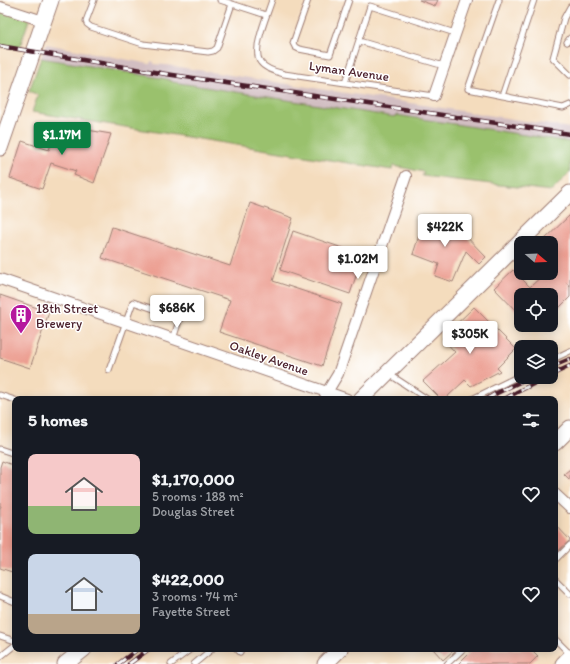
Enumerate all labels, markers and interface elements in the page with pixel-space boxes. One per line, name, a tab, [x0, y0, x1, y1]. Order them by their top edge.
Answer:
street label: Lyman Avenue	[308, 58, 390, 84]
pin: $1.17M	[29, 122, 95, 156]
text: $1.17M	[43, 127, 81, 142]
pin: $422K	[417, 214, 473, 248]
text: $422K	[427, 219, 463, 234]
north arrow	[514, 236, 558, 280]
map controls	[514, 236, 558, 384]
pin: $1.02M	[325, 246, 391, 280]
text: $1.02M	[338, 251, 378, 266]
button: locate	[514, 288, 558, 332]
pin: $686K	[149, 295, 205, 329]
text: $686K	[159, 300, 195, 315]
place label: 18th Street Brewery	[36, 301, 98, 331]
building icon: 18th Street Brewery	[8, 302, 34, 335]
pin: $305K	[442, 321, 498, 355]
text: $305K	[452, 326, 488, 341]
street label: Oakley Avenue	[228, 337, 310, 379]
button: layers	[514, 340, 558, 384]
icon: filters	[520, 409, 542, 431]
text: 5 homes	[28, 410, 88, 430]
text: $1,170,000	[152, 469, 235, 489]
icon: home	[60, 470, 108, 518]
icon: heart	[520, 483, 542, 505]
text: 5 rooms · 188 m²	[152, 489, 244, 504]
text: Douglas Street	[152, 504, 235, 519]
text: $422,000	[152, 569, 224, 589]
icon: home	[60, 570, 108, 618]
icon: heart	[520, 583, 542, 605]
text: 3 rooms · 74 m²	[152, 589, 238, 604]
text: Fayette Street	[152, 604, 230, 619]

